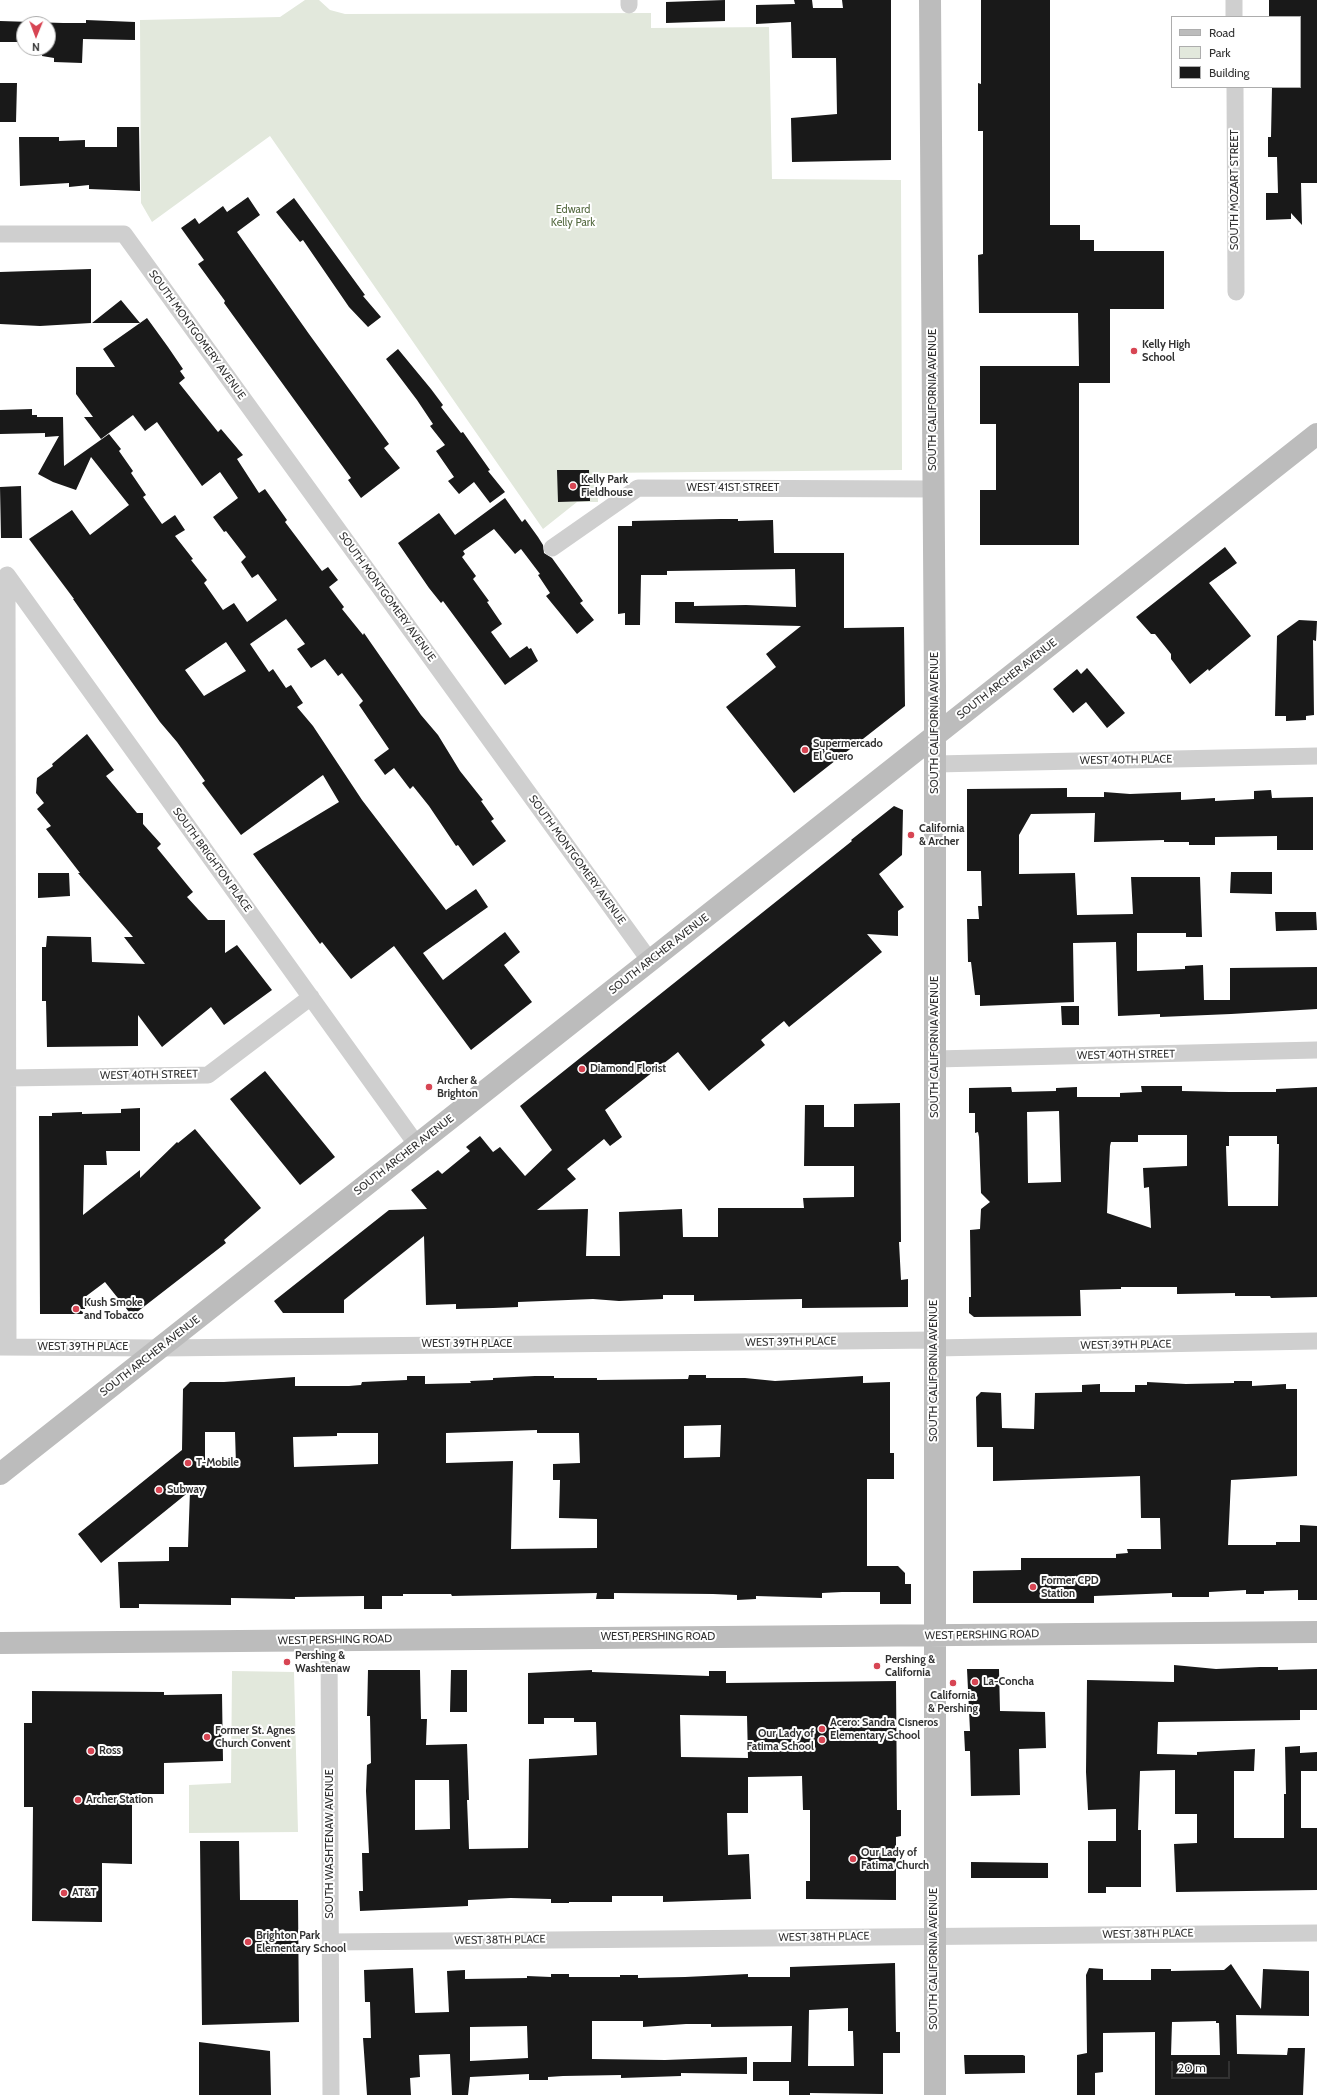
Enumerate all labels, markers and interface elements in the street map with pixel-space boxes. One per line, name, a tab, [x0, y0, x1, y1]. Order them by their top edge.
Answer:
north arrow	[16, 16, 56, 56]
legend	[1171, 16, 1301, 88]
text: Road	[1209, 25, 1235, 40]
text: N	[32, 40, 40, 54]
text: Park	[1209, 45, 1231, 60]
text: Building	[1209, 65, 1250, 80]
street label: SOUTH MOZART STREET	[1228, 130, 1242, 250]
park label: Edward Kelly Park	[551, 203, 595, 229]
street label: SOUTH MONTGOMERY AVENUE	[146, 268, 248, 402]
street label: SOUTH CALIFORNIA AVENUE	[926, 329, 940, 471]
place label: Kelly High School	[1142, 338, 1190, 364]
marker: Kelly High School	[1129, 346, 1139, 356]
place label: Kelly Park Fieldhouse	[581, 473, 633, 499]
marker: Kelly Park Fieldhouse	[568, 481, 578, 491]
street label: WEST 41ST STREET	[687, 481, 779, 495]
street label: SOUTH MONTGOMERY AVENUE	[336, 530, 438, 664]
street label: SOUTH ARCHER AVENUE	[954, 636, 1060, 722]
street label: SOUTH CALIFORNIA AVENUE	[928, 652, 942, 794]
place label: Supermercado El Guero	[813, 737, 883, 763]
marker: Supermercado El Guero	[800, 745, 810, 755]
street label: WEST 40TH PLACE	[1080, 753, 1172, 767]
street label: SOUTH MONTGOMERY AVENUE	[526, 793, 628, 927]
street label: SOUTH BRIGHTON PLACE	[170, 805, 254, 915]
place label: California & Archer	[919, 822, 964, 848]
marker: California & Archer	[906, 830, 916, 840]
street label: SOUTH ARCHER AVENUE	[606, 911, 712, 997]
street label: SOUTH CALIFORNIA AVENUE	[928, 976, 942, 1118]
street label: WEST 40TH STREET	[1077, 1048, 1175, 1062]
place label: Diamond Florist	[590, 1062, 666, 1076]
marker: Diamond Florist	[577, 1064, 587, 1074]
street label: WEST 40TH STREET	[100, 1068, 198, 1082]
place label: Archer & Brighton	[437, 1074, 478, 1100]
marker: Archer & Brighton	[424, 1082, 434, 1092]
street label: SOUTH ARCHER AVENUE	[351, 1112, 457, 1198]
place label: Kush Smoke and Tobacco	[84, 1296, 144, 1322]
street label: SOUTH CALIFORNIA AVENUE	[927, 1300, 941, 1442]
marker: Kush Smoke and Tobacco	[71, 1304, 81, 1314]
street label: SOUTH ARCHER AVENUE	[97, 1313, 203, 1399]
street label: WEST 39TH PLACE	[745, 1335, 837, 1349]
street label: WEST 39TH PLACE	[422, 1337, 512, 1351]
street label: WEST 39TH PLACE	[1080, 1338, 1172, 1352]
street label: WEST 39TH PLACE	[38, 1340, 128, 1354]
place label: T-Mobile	[196, 1456, 239, 1470]
marker: T-Mobile	[183, 1458, 193, 1468]
place label: Subway	[167, 1483, 205, 1497]
marker: Subway	[154, 1485, 164, 1495]
place label: Former CPD Station	[1041, 1574, 1099, 1600]
marker: Former CPD Station	[1028, 1582, 1038, 1592]
street label: WEST PERSHING ROAD	[925, 1627, 1039, 1643]
street label: WEST PERSHING ROAD	[601, 1630, 715, 1644]
street label: WEST PERSHING ROAD	[278, 1632, 392, 1648]
place label: Pershing & Washtenaw	[295, 1649, 350, 1675]
place label: Pershing & California	[885, 1653, 935, 1679]
marker: Pershing & Washtenaw	[282, 1657, 292, 1667]
marker: Pershing & California	[872, 1661, 882, 1671]
place label: La-Concha	[983, 1675, 1034, 1689]
marker: La-Concha	[970, 1677, 980, 1687]
marker: California & Pershing	[948, 1678, 958, 1688]
place label: California & Pershing	[928, 1689, 978, 1715]
place label: Acero: Sandra Cisneros Elementary School	[830, 1716, 938, 1742]
place label: Former St. Agnes Church Convent	[215, 1724, 295, 1750]
marker: Acero: Sandra Cisneros Elementary School	[817, 1724, 827, 1734]
place label: Our Lady of Fatima School	[746, 1727, 814, 1753]
marker: Former St. Agnes Church Convent	[202, 1732, 212, 1742]
marker: Our Lady of Fatima School	[817, 1735, 827, 1745]
place label: Ross	[99, 1744, 121, 1758]
marker: Ross	[86, 1746, 96, 1756]
street label: SOUTH WASHTENAW AVENUE	[323, 1769, 337, 1919]
place label: Archer Station	[86, 1793, 153, 1807]
marker: Archer Station	[73, 1795, 83, 1805]
place label: Our Lady of Fatima Church	[861, 1846, 929, 1872]
marker: Our Lady of Fatima Church	[848, 1854, 858, 1864]
place label: AT&T	[72, 1886, 97, 1900]
marker: AT&T	[59, 1888, 69, 1898]
street label: SOUTH CALIFORNIA AVENUE	[927, 1888, 941, 2030]
street label: WEST 38TH PLACE	[1102, 1927, 1194, 1941]
place label: Brighton Park Elementary School	[256, 1929, 346, 1955]
street label: WEST 38TH PLACE	[778, 1930, 870, 1944]
street label: WEST 38TH PLACE	[454, 1933, 546, 1947]
marker: Brighton Park Elementary School	[243, 1937, 253, 1947]
scale bar	[1173, 2053, 1232, 2079]
text: 20 m	[1178, 2060, 1206, 2075]

